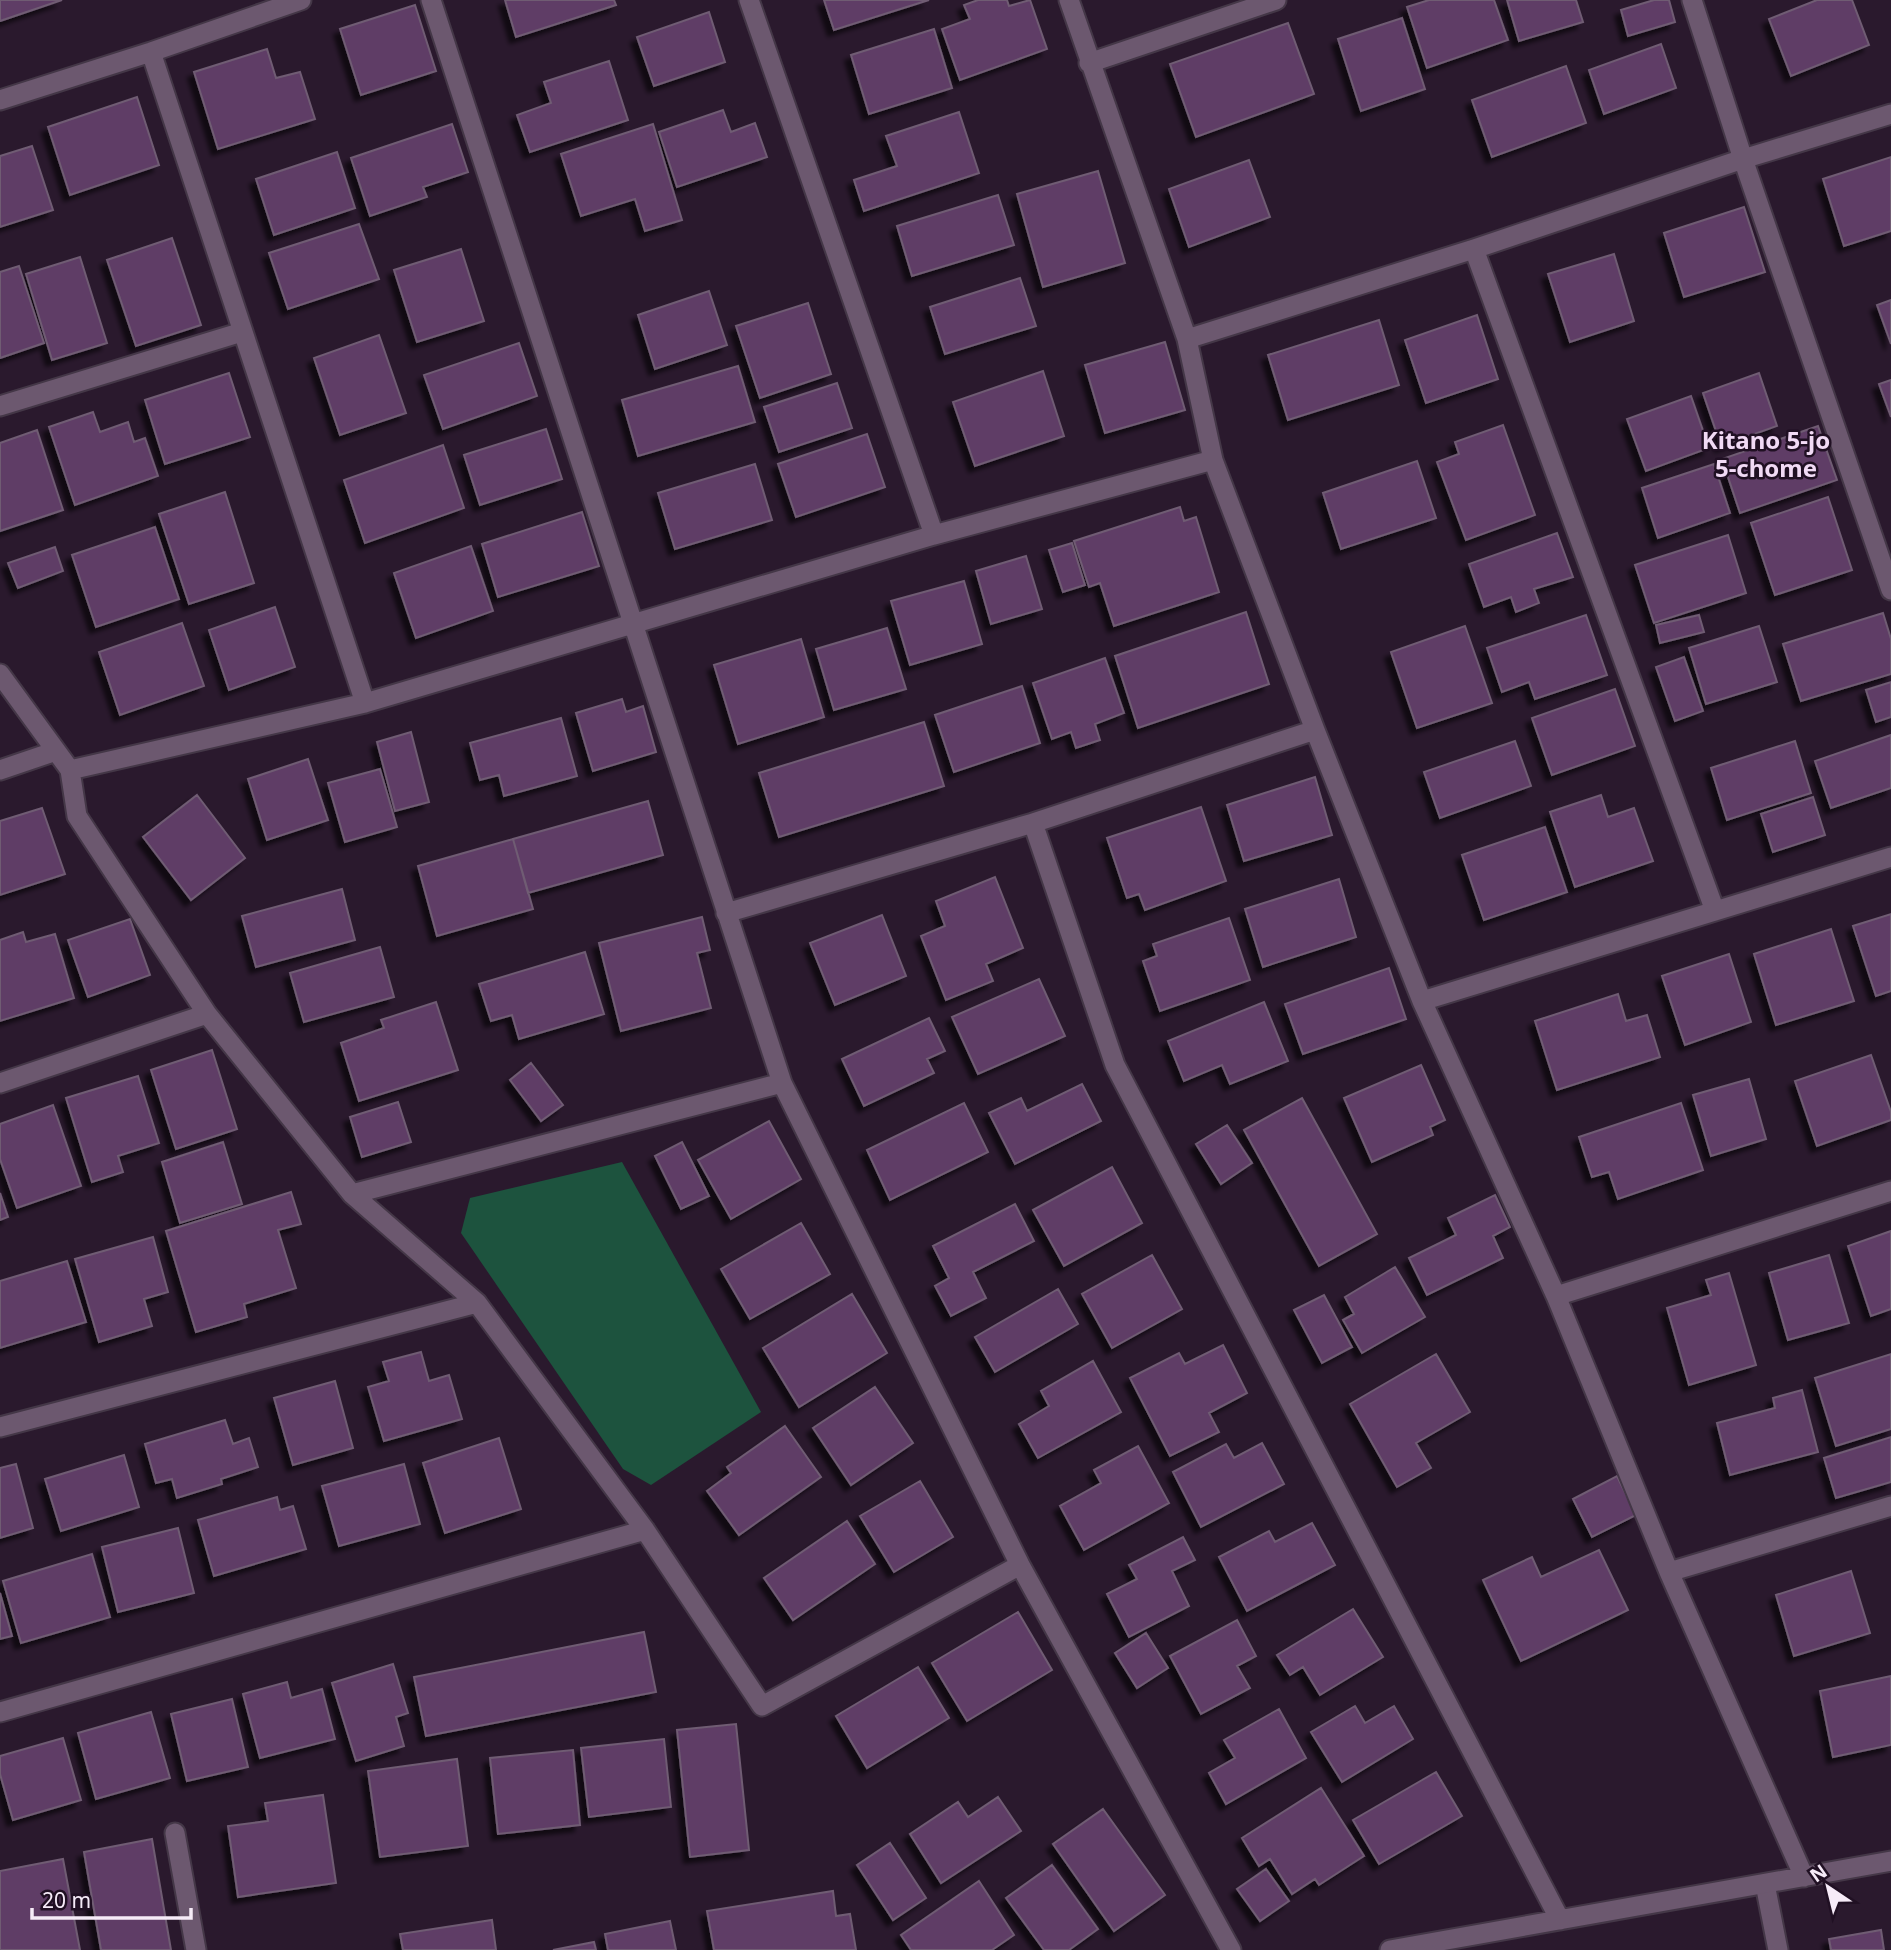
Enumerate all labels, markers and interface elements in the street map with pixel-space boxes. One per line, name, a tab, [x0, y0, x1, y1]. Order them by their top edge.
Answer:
district label: Kitano 5-jo 5-chome	[1702, 423, 1830, 484]
north arrow	[1793, 1852, 1863, 1922]
text: N	[1804, 1858, 1832, 1888]
scale bar	[32, 1876, 191, 1920]
text: 20 m	[42, 1886, 91, 1914]

